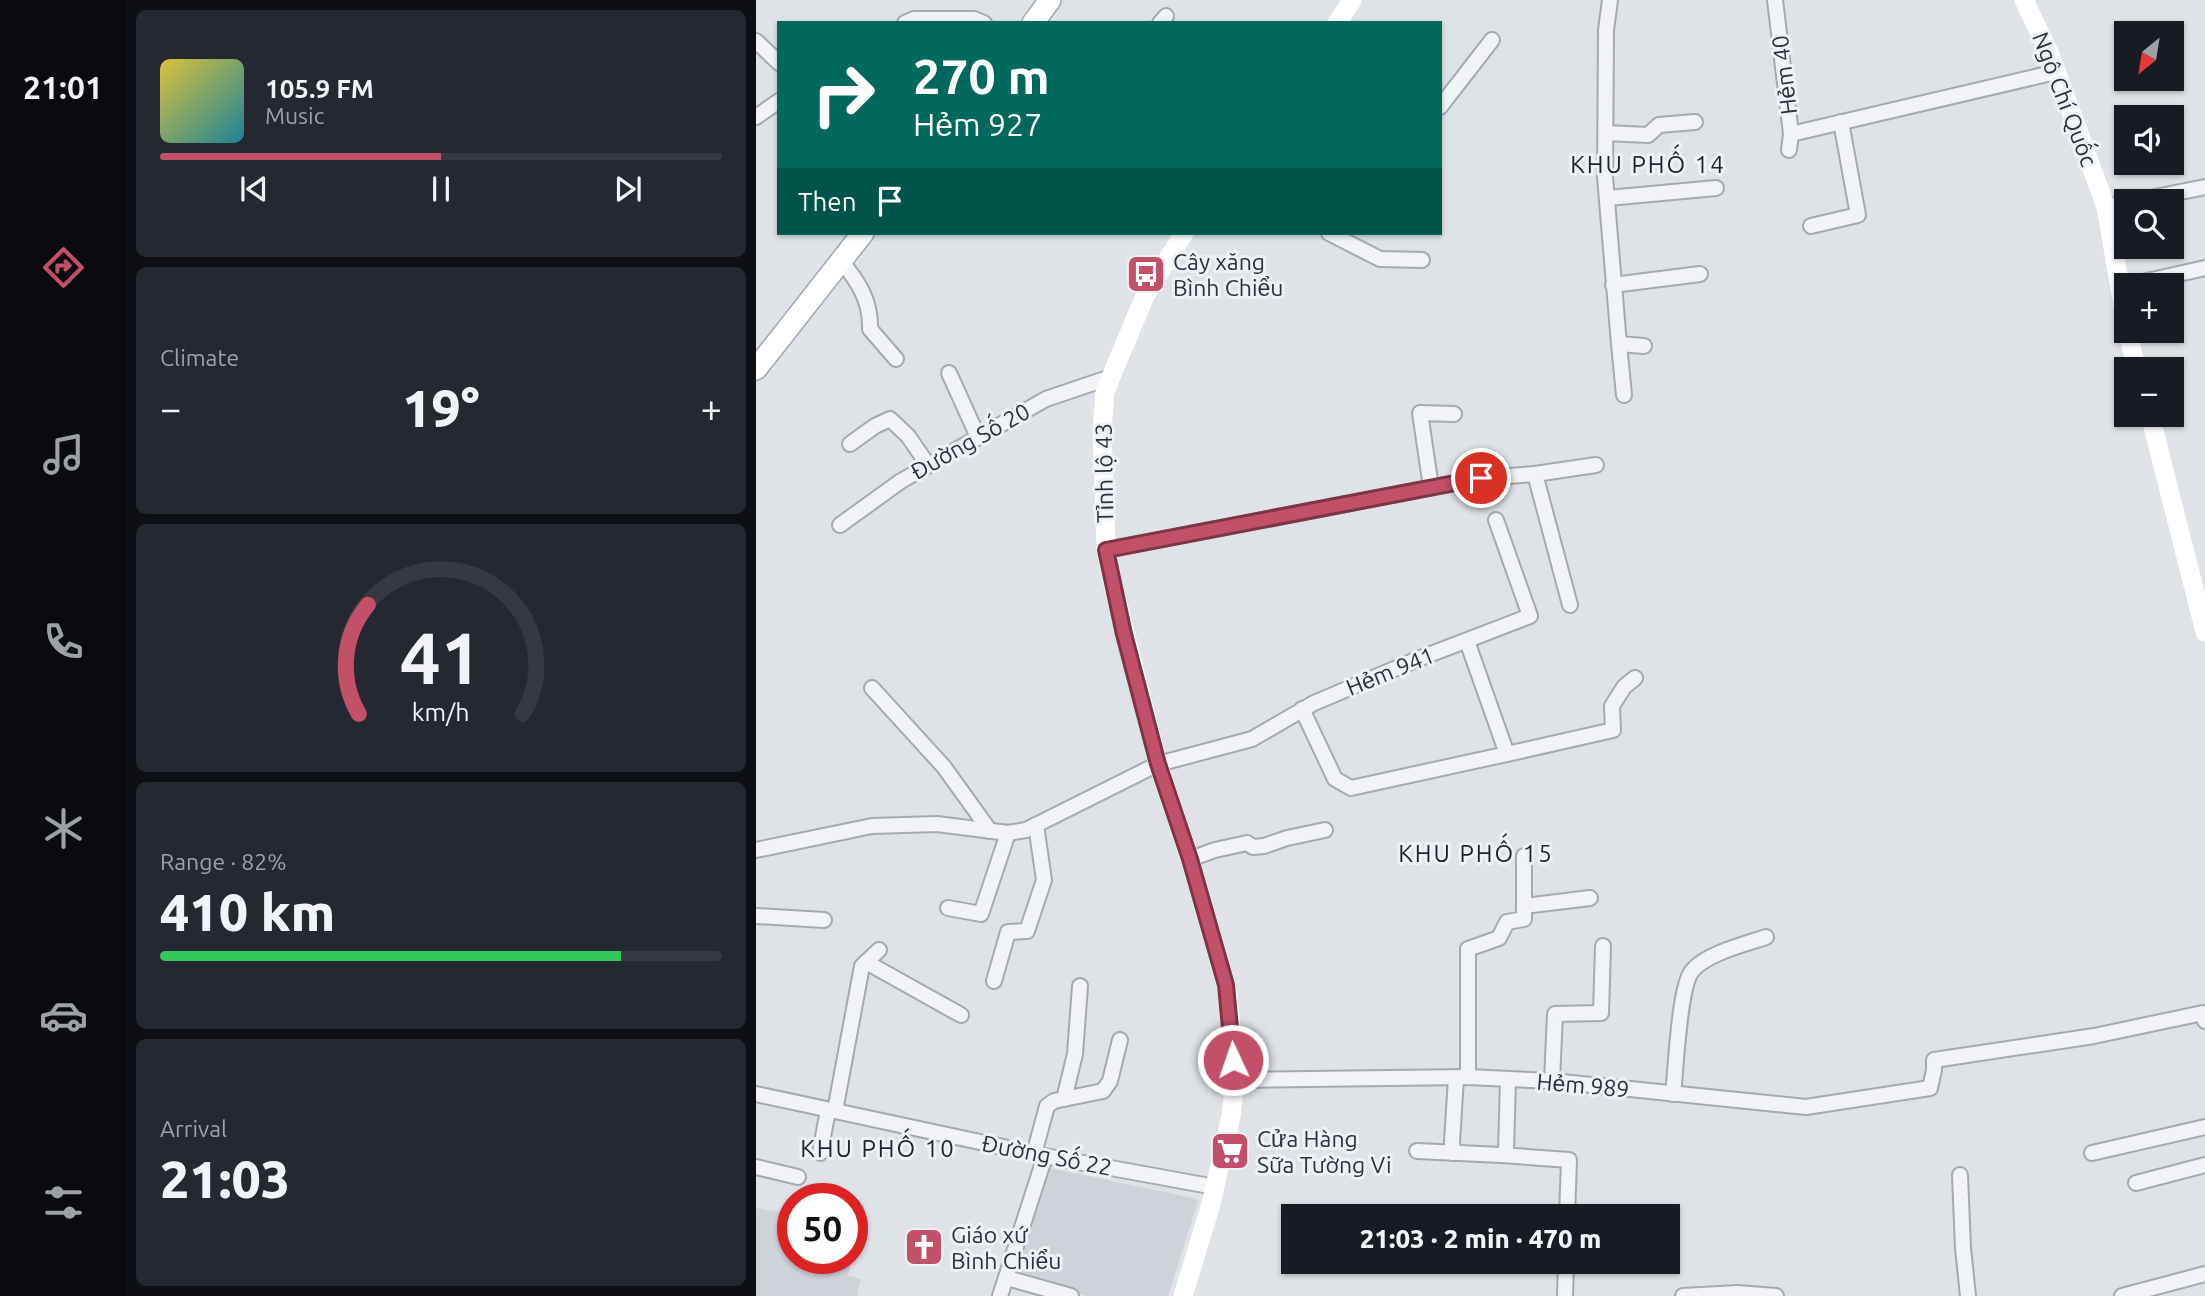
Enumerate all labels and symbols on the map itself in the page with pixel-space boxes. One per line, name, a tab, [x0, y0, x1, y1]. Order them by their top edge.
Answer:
north arrow	[2114, 21, 2184, 91]
street label: Ngô Chí Quốc	[2028, 27, 2105, 170]
street label: Hẻm 40	[1767, 34, 1801, 116]
district label: KHU PHỐ 14	[1570, 143, 1726, 178]
place label: Cây xăng Bình Chiểu	[1173, 249, 1283, 300]
bus stop icon: Cây xăng Bình Chiểu	[1125, 253, 1167, 295]
street label: Đường Số 20	[905, 396, 1034, 484]
street label: Tỉnh lộ 43	[1091, 423, 1117, 523]
pin	[1451, 448, 1511, 508]
street label: Hẻm 941	[1342, 642, 1438, 700]
district label: KHU PHỐ 15	[1398, 832, 1554, 867]
position arrow	[1196, 1023, 1270, 1097]
street label: Hẻm 989	[1536, 1069, 1630, 1101]
place label: Cửa Hàng Sữa Tường Vi	[1257, 1126, 1391, 1177]
district label: KHU PHỐ 10	[800, 1127, 956, 1162]
street label: Đường Số 22	[980, 1128, 1115, 1180]
supermarket icon: Cửa Hàng Sữa Tường Vi	[1209, 1130, 1251, 1172]
speed limit sign: 50	[777, 1183, 868, 1274]
place label: Giáo xứ Bình Chiểu	[951, 1222, 1061, 1273]
church icon: Giáo xứ Bình Chiểu	[903, 1226, 945, 1268]

